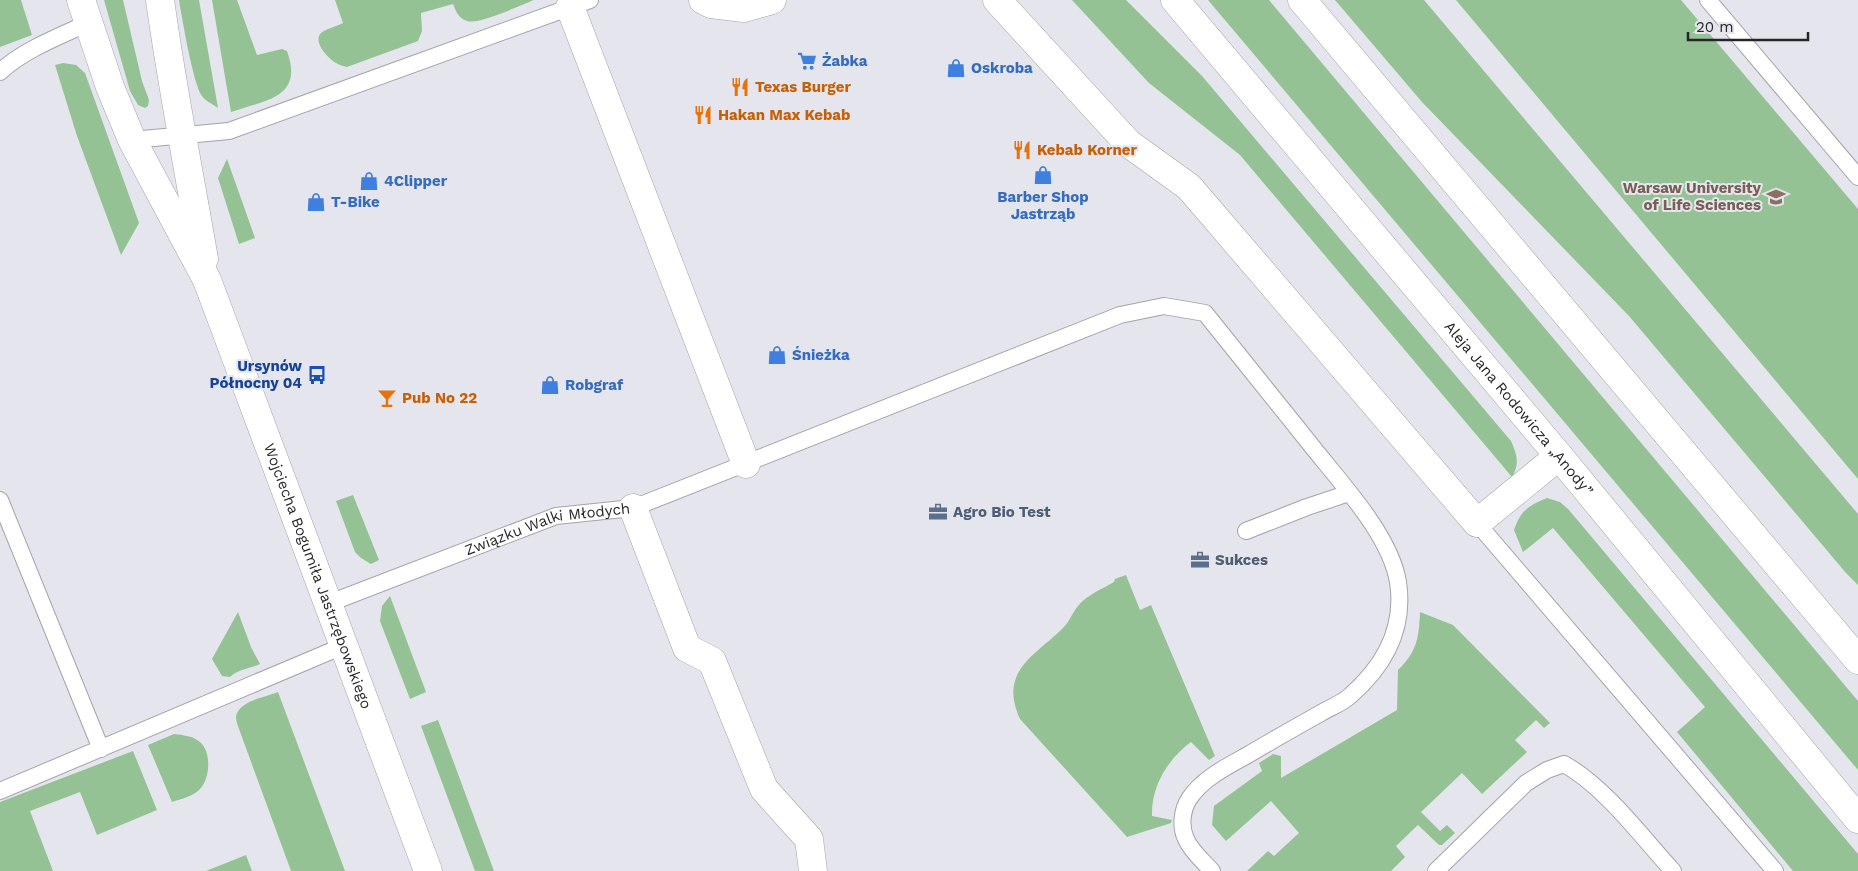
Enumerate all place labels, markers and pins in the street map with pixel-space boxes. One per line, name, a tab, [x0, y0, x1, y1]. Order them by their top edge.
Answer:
supermarket icon: Żabka	[796, 50, 818, 72]
place label: Żabka	[822, 52, 868, 70]
shop icon: Oskroba	[945, 57, 967, 79]
place label: Oskroba	[971, 59, 1033, 77]
restaurant icon: Texas Burger	[729, 76, 751, 98]
place label: Texas Burger	[755, 78, 851, 96]
restaurant icon: Hakan Max Kebab	[692, 104, 714, 126]
place label: Hakan Max Kebab	[718, 106, 850, 124]
restaurant icon: Kebab Korner	[1011, 139, 1033, 161]
place label: Kebab Korner	[1037, 141, 1137, 159]
shop icon: Barber Shop Jastrząb	[1032, 164, 1054, 186]
shop icon: 4Clipper	[358, 170, 380, 192]
place label: 4Clipper	[384, 172, 448, 190]
place label: Warsaw University of Life Sciences	[1623, 179, 1762, 214]
school or university icon: Warsaw University of Life Sciences	[1765, 186, 1787, 208]
place label: Barber Shop Jastrząb	[997, 188, 1089, 223]
shop icon: T-Bike	[305, 191, 327, 213]
place label: T-Bike	[331, 193, 380, 211]
shop icon: Śnieżka	[766, 344, 788, 366]
place label: Śnieżka	[792, 346, 850, 364]
place label: Ursynów Północny 04	[210, 357, 302, 392]
bus stop icon: Ursynów Północny 04	[306, 364, 328, 386]
shop icon: Robgraf	[539, 374, 561, 396]
place label: Robgraf	[565, 376, 624, 394]
bar icon: Pub No 22	[376, 387, 398, 409]
place label: Pub No 22	[402, 389, 477, 407]
office icon: Agro Bio Test	[927, 501, 949, 523]
place label: Agro Bio Test	[953, 503, 1051, 521]
office icon: Sukces	[1189, 549, 1211, 571]
place label: Sukces	[1215, 551, 1268, 569]

